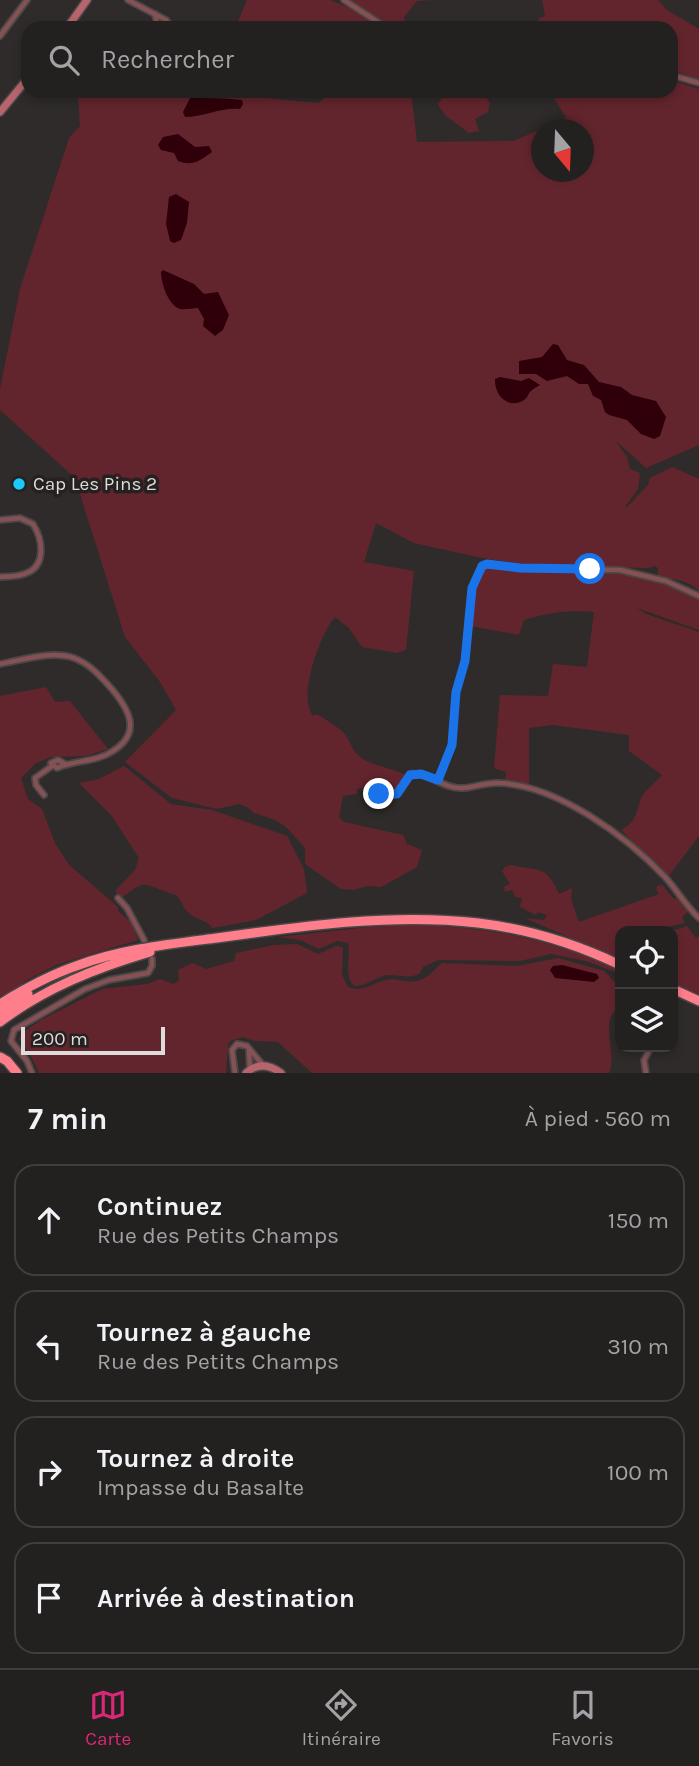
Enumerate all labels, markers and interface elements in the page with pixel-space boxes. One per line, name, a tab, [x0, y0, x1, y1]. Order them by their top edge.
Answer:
search box	[21, 21, 678, 98]
icon: search	[45, 41, 83, 79]
text: Rechercher	[101, 44, 234, 75]
north arrow	[531, 119, 594, 182]
place label: Cap Les Pins 2	[33, 473, 157, 495]
marker: Cap Les Pins 2	[11, 476, 27, 492]
route start	[574, 553, 605, 584]
route end	[363, 778, 394, 809]
map controls	[615, 926, 678, 1052]
button: locate	[615, 926, 678, 989]
button: layers	[615, 989, 678, 1052]
scale bar	[21, 1024, 164, 1056]
text: 200 m	[32, 1028, 88, 1050]
text: 7 min	[28, 1101, 108, 1137]
text: À pied · 560 m	[525, 1105, 671, 1132]
text: Continuez	[97, 1191, 222, 1222]
icon: ahead	[30, 1201, 68, 1239]
text: 150 m	[608, 1207, 669, 1234]
text: Rue des Petits Champs	[97, 1222, 339, 1249]
text: Tournez à gauche	[97, 1317, 311, 1348]
icon: left	[30, 1327, 68, 1365]
text: 310 m	[607, 1333, 669, 1360]
text: Rue des Petits Champs	[97, 1348, 339, 1375]
text: Tournez à droite	[97, 1443, 294, 1474]
icon: right	[30, 1453, 68, 1491]
text: 100 m	[607, 1459, 669, 1486]
text: Impasse du Basalte	[97, 1474, 304, 1501]
icon: arrive	[30, 1579, 68, 1617]
text: Arrivée à destination	[97, 1583, 355, 1614]
tab: Carte	[85, 1686, 131, 1750]
tab: Itinéraire	[302, 1686, 381, 1750]
tab: Favoris	[551, 1686, 614, 1750]

